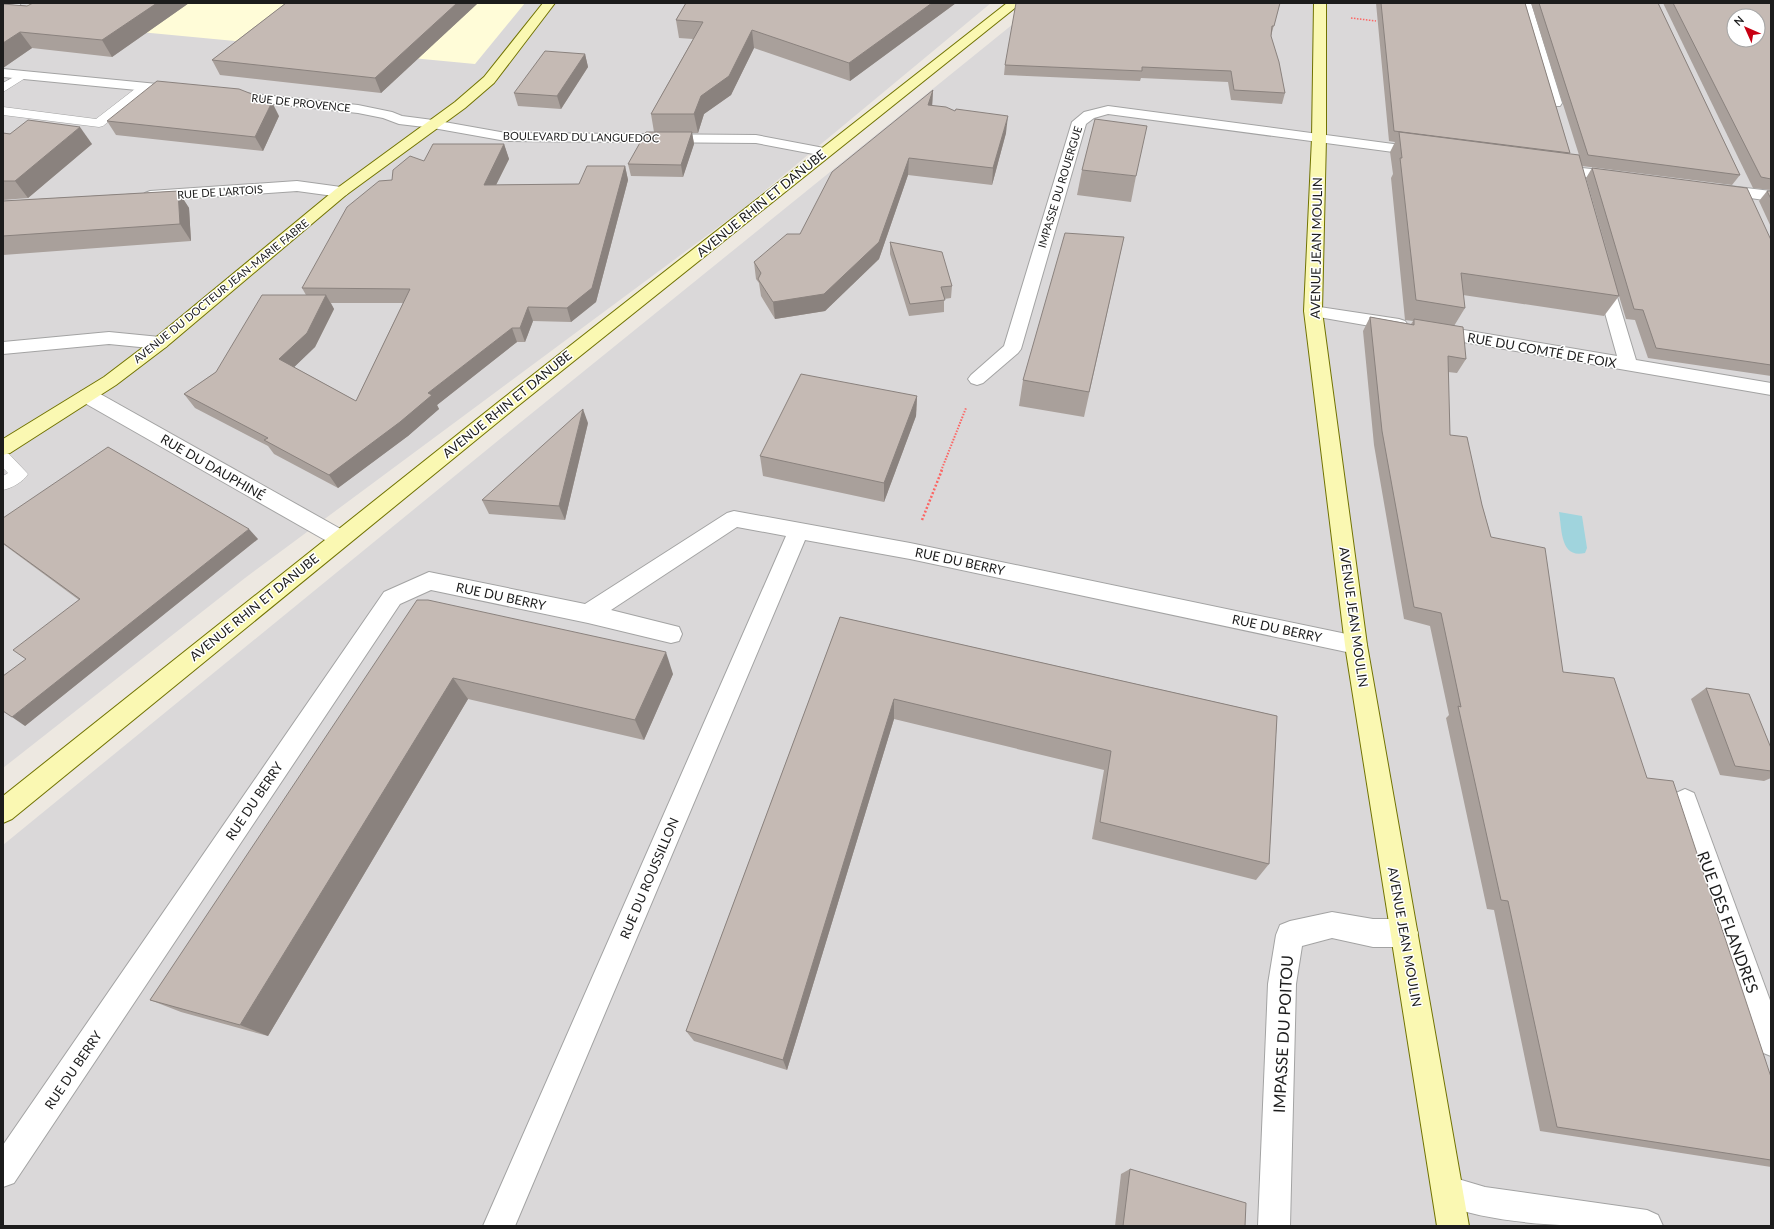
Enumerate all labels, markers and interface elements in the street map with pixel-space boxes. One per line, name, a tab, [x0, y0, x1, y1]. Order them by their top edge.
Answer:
north arrow	[1726, 8, 1766, 48]
text: N	[1731, 13, 1746, 28]
street label: RUE DE PROVENCE	[251, 91, 351, 114]
street label: IMPASSE DU ROUERGUE	[1035, 124, 1084, 249]
street label: BOULEVARD DU LANGUEDOC	[503, 129, 660, 144]
street label: AVENUE RHIN ET DANUBE	[693, 146, 829, 260]
street label: AVENUE JEAN MOULIN	[1307, 177, 1325, 319]
street label: RUE DE L'ARTOIS	[177, 182, 263, 201]
street label: AVENUE DU DOCTEUR JEAN-MARIE FABRE	[131, 216, 311, 365]
street label: RUE DU COMTÉ DE FOIX	[1466, 329, 1618, 371]
street label: AVENUE RHIN ET DANUBE	[439, 347, 575, 461]
street label: RUE DU DAUPHINÉ	[158, 431, 268, 503]
street label: RUE DU BERRY	[914, 544, 1007, 578]
street label: AVENUE JEAN MOULIN	[1336, 546, 1372, 688]
street label: AVENUE RHIN ET DANUBE	[186, 550, 322, 664]
street label: RUE DU BERRY	[455, 579, 548, 613]
street label: RUE DU BERRY	[1231, 611, 1324, 645]
street label: RUE DU BERRY	[222, 758, 287, 843]
street label: RUE DU ROUSSILLON	[616, 815, 682, 941]
street label: RUE DES FLANDRES	[1694, 848, 1763, 995]
street label: AVENUE JEAN MOULIN	[1385, 866, 1425, 1008]
street label: IMPASSE DU POITOU	[1269, 955, 1296, 1113]
street label: RUE DU BERRY	[41, 1027, 106, 1112]

